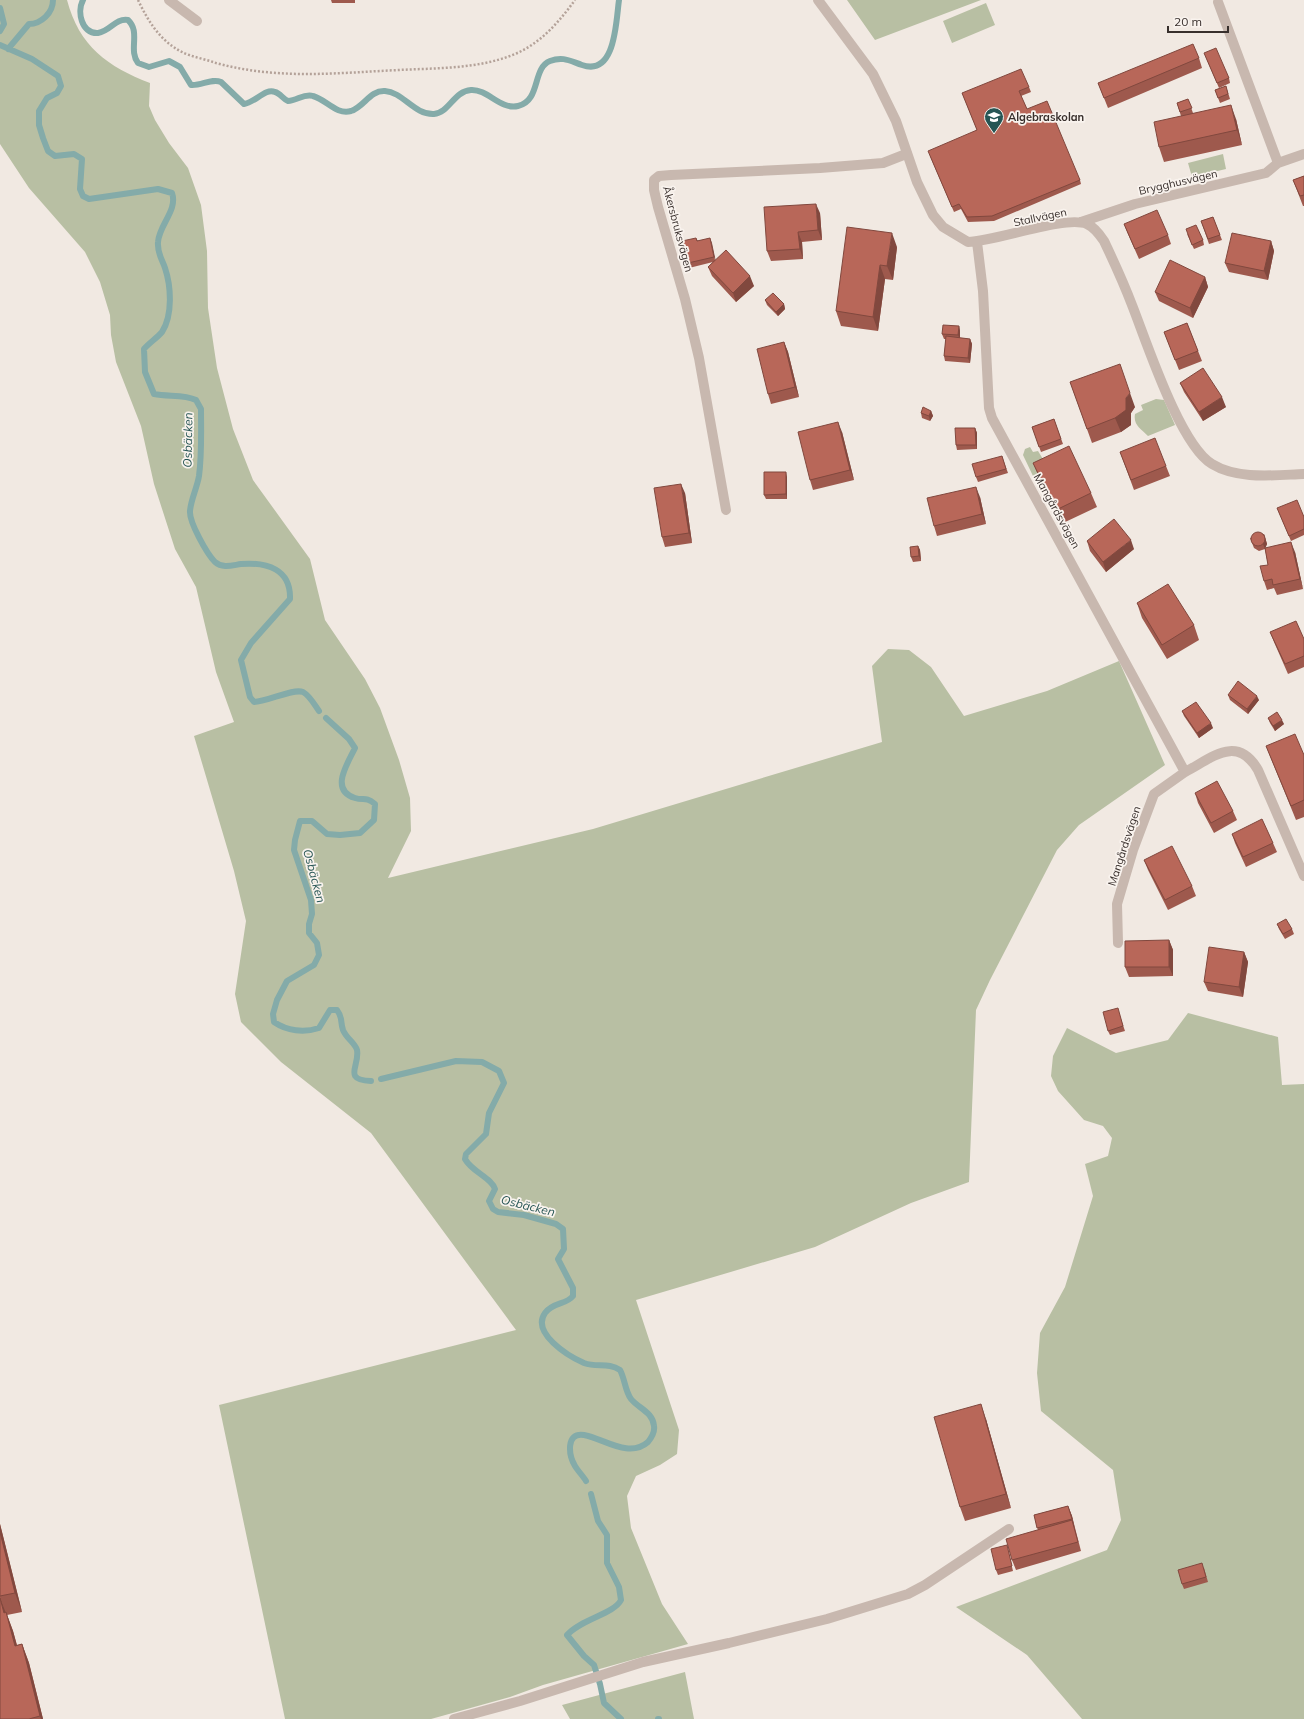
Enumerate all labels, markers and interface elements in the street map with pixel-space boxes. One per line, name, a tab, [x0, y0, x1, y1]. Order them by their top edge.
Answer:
scale bar	[1168, 8, 1228, 34]
text: 20 m	[1174, 14, 1202, 29]
school or university icon: Algebraskolan	[983, 106, 1005, 134]
place label: Algebraskolan	[1008, 110, 1084, 124]
street label: Brygghusvägen	[1137, 166, 1219, 198]
street label: Åkersbruksvägen	[660, 184, 697, 273]
street label: Stallvägen	[1012, 205, 1068, 229]
water label: Osbäcken	[180, 412, 195, 468]
street label: Mangårdsvägen	[1031, 471, 1083, 551]
street label: Mangårdsvägen	[1105, 804, 1143, 888]
water label: Osbäcken	[300, 847, 329, 904]
water label: Osbäcken	[500, 1192, 557, 1219]

